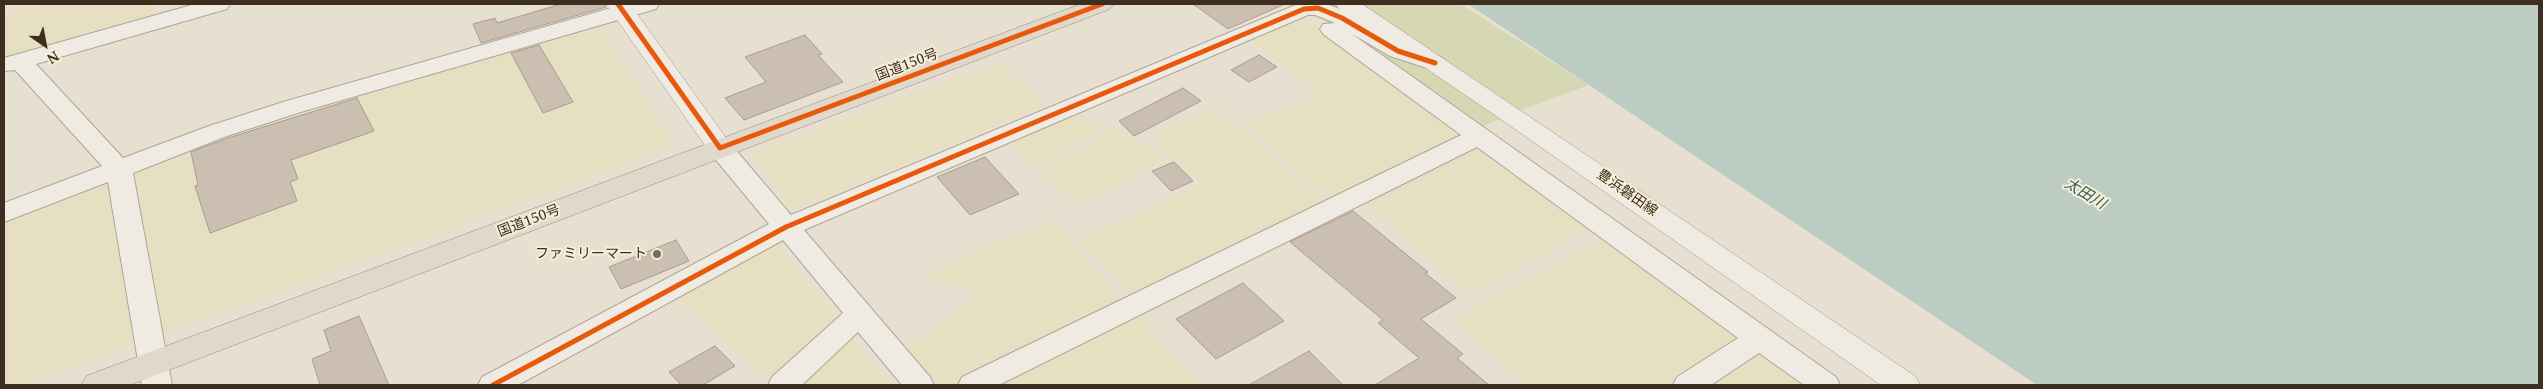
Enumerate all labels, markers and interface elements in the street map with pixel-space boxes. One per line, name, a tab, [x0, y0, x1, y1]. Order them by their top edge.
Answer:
north arrow	[20, 20, 70, 70]
street label: 国道150号	[873, 45, 941, 85]
text: N	[44, 47, 63, 69]
street label: 豊浜磐田線	[1594, 166, 1660, 220]
water label: 太田川	[2061, 175, 2109, 213]
street label: 国道150号	[495, 201, 563, 241]
place label: ファミリーマート	[535, 246, 647, 262]
marker: ファミリーマート	[651, 248, 663, 260]

